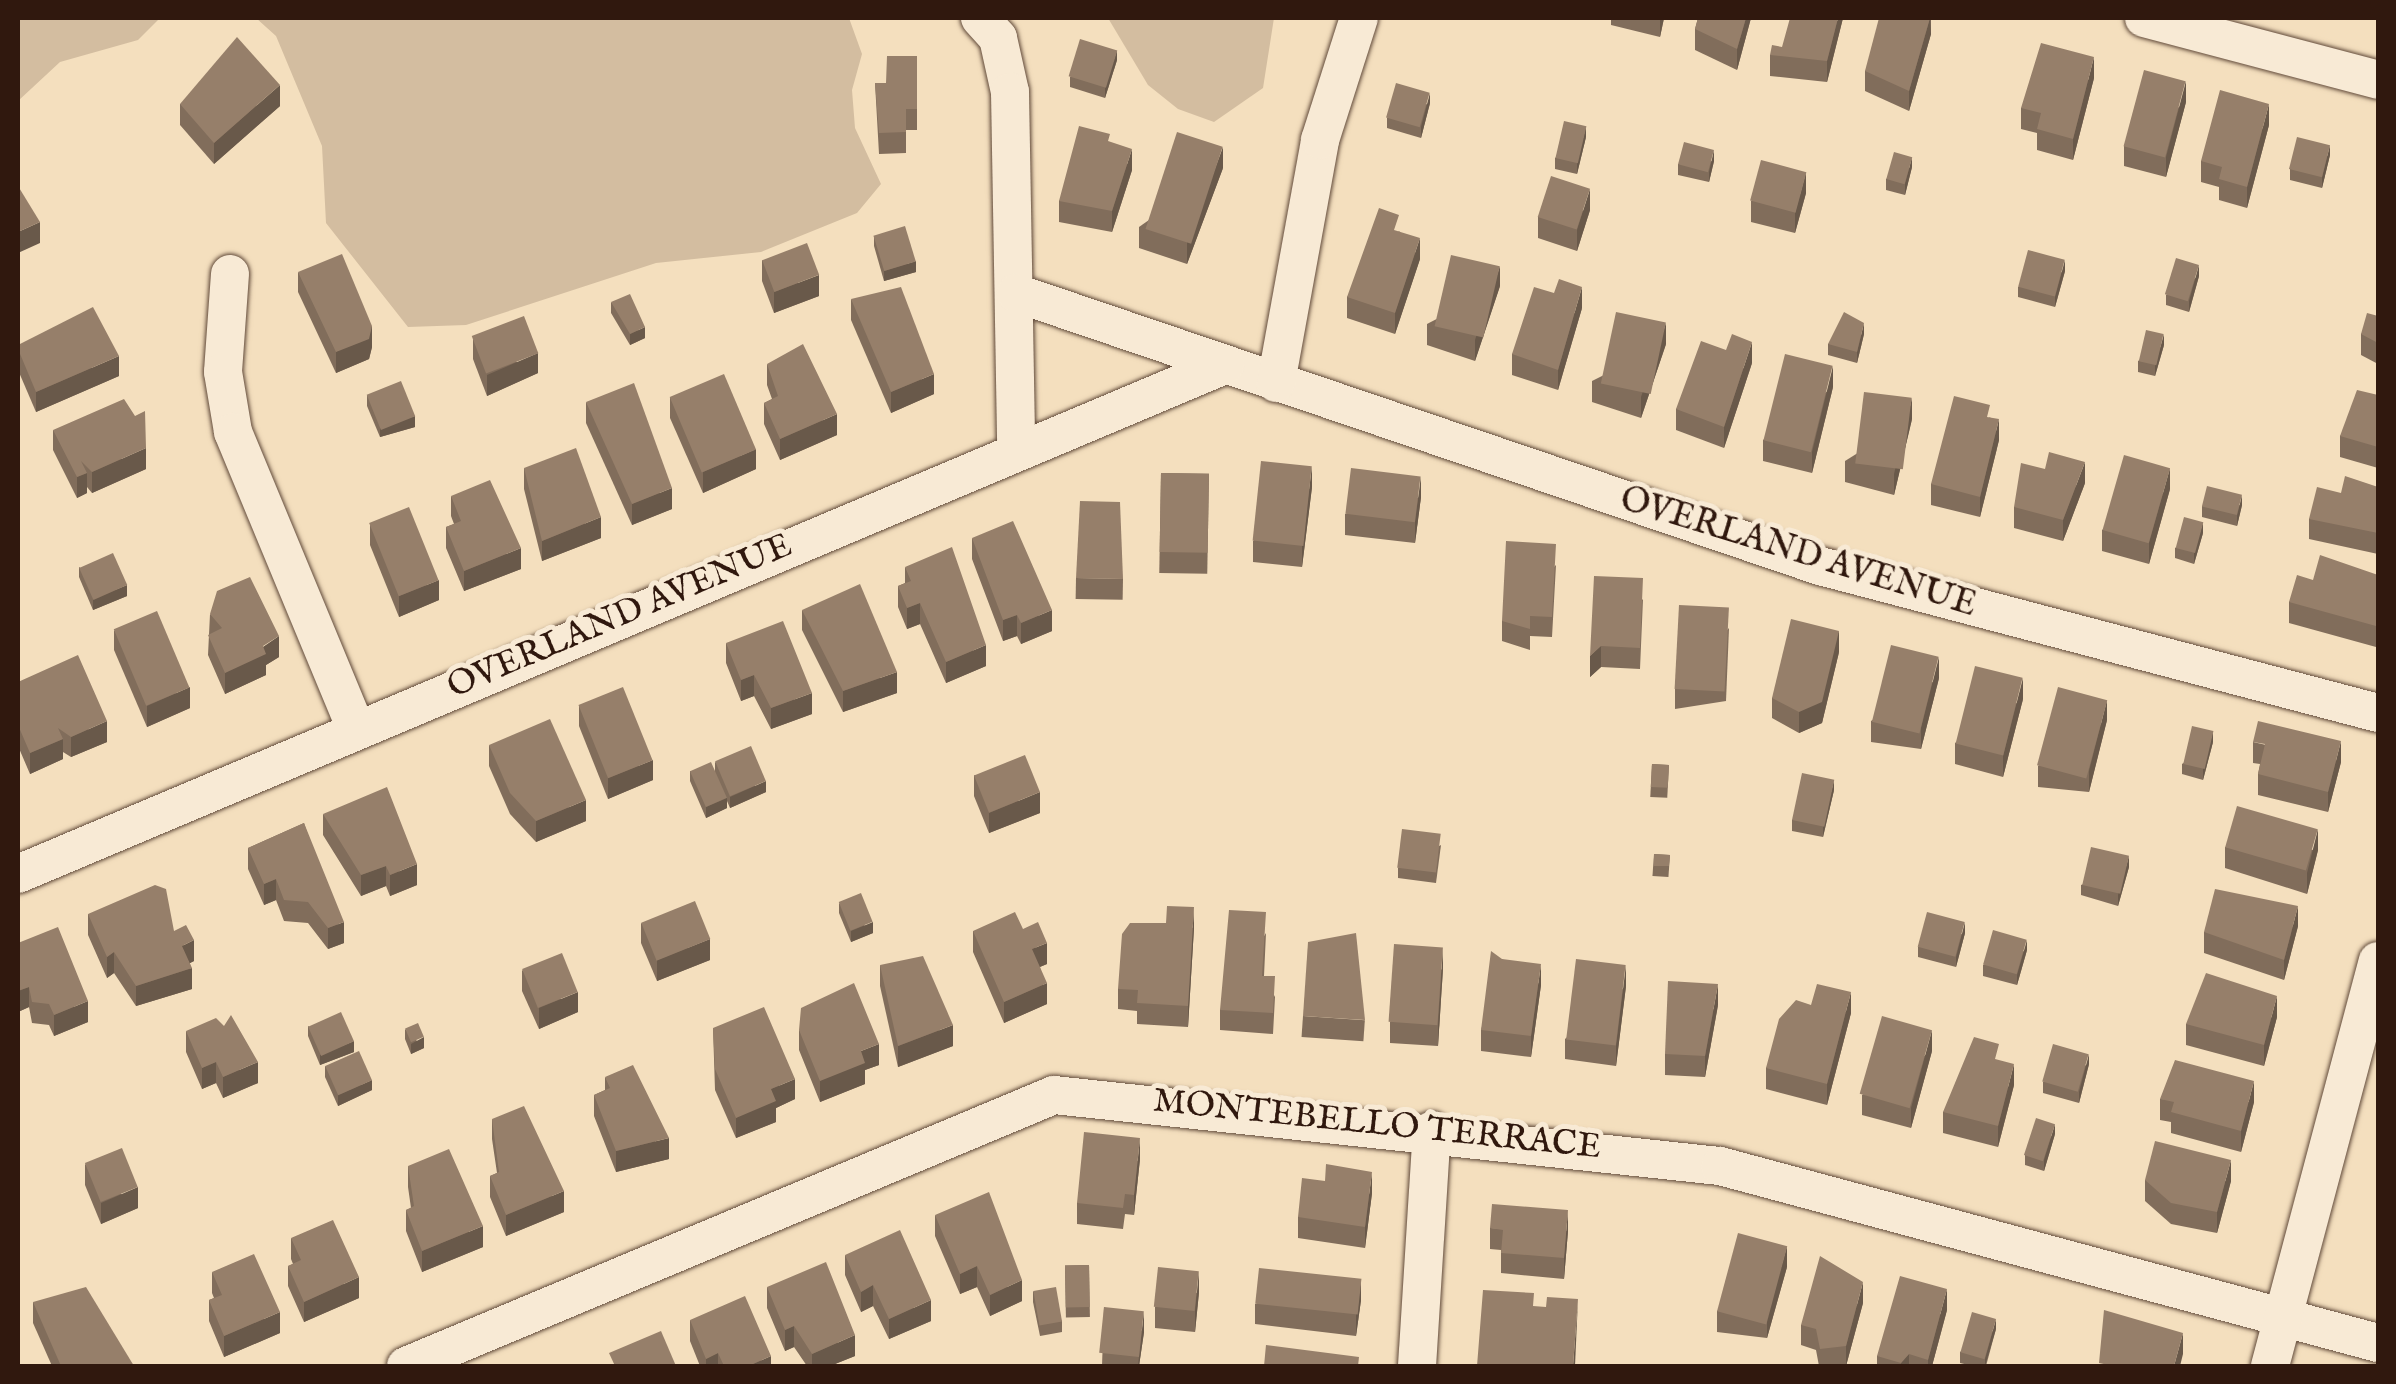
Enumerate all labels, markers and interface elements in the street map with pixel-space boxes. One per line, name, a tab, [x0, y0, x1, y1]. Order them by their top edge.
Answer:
street label: OVERLAND AVENUE	[1615, 479, 1981, 627]
street label: OVERLAND AVENUE	[441, 525, 799, 709]
street label: MONTEBELLO TERRACE	[1151, 1081, 1603, 1169]

